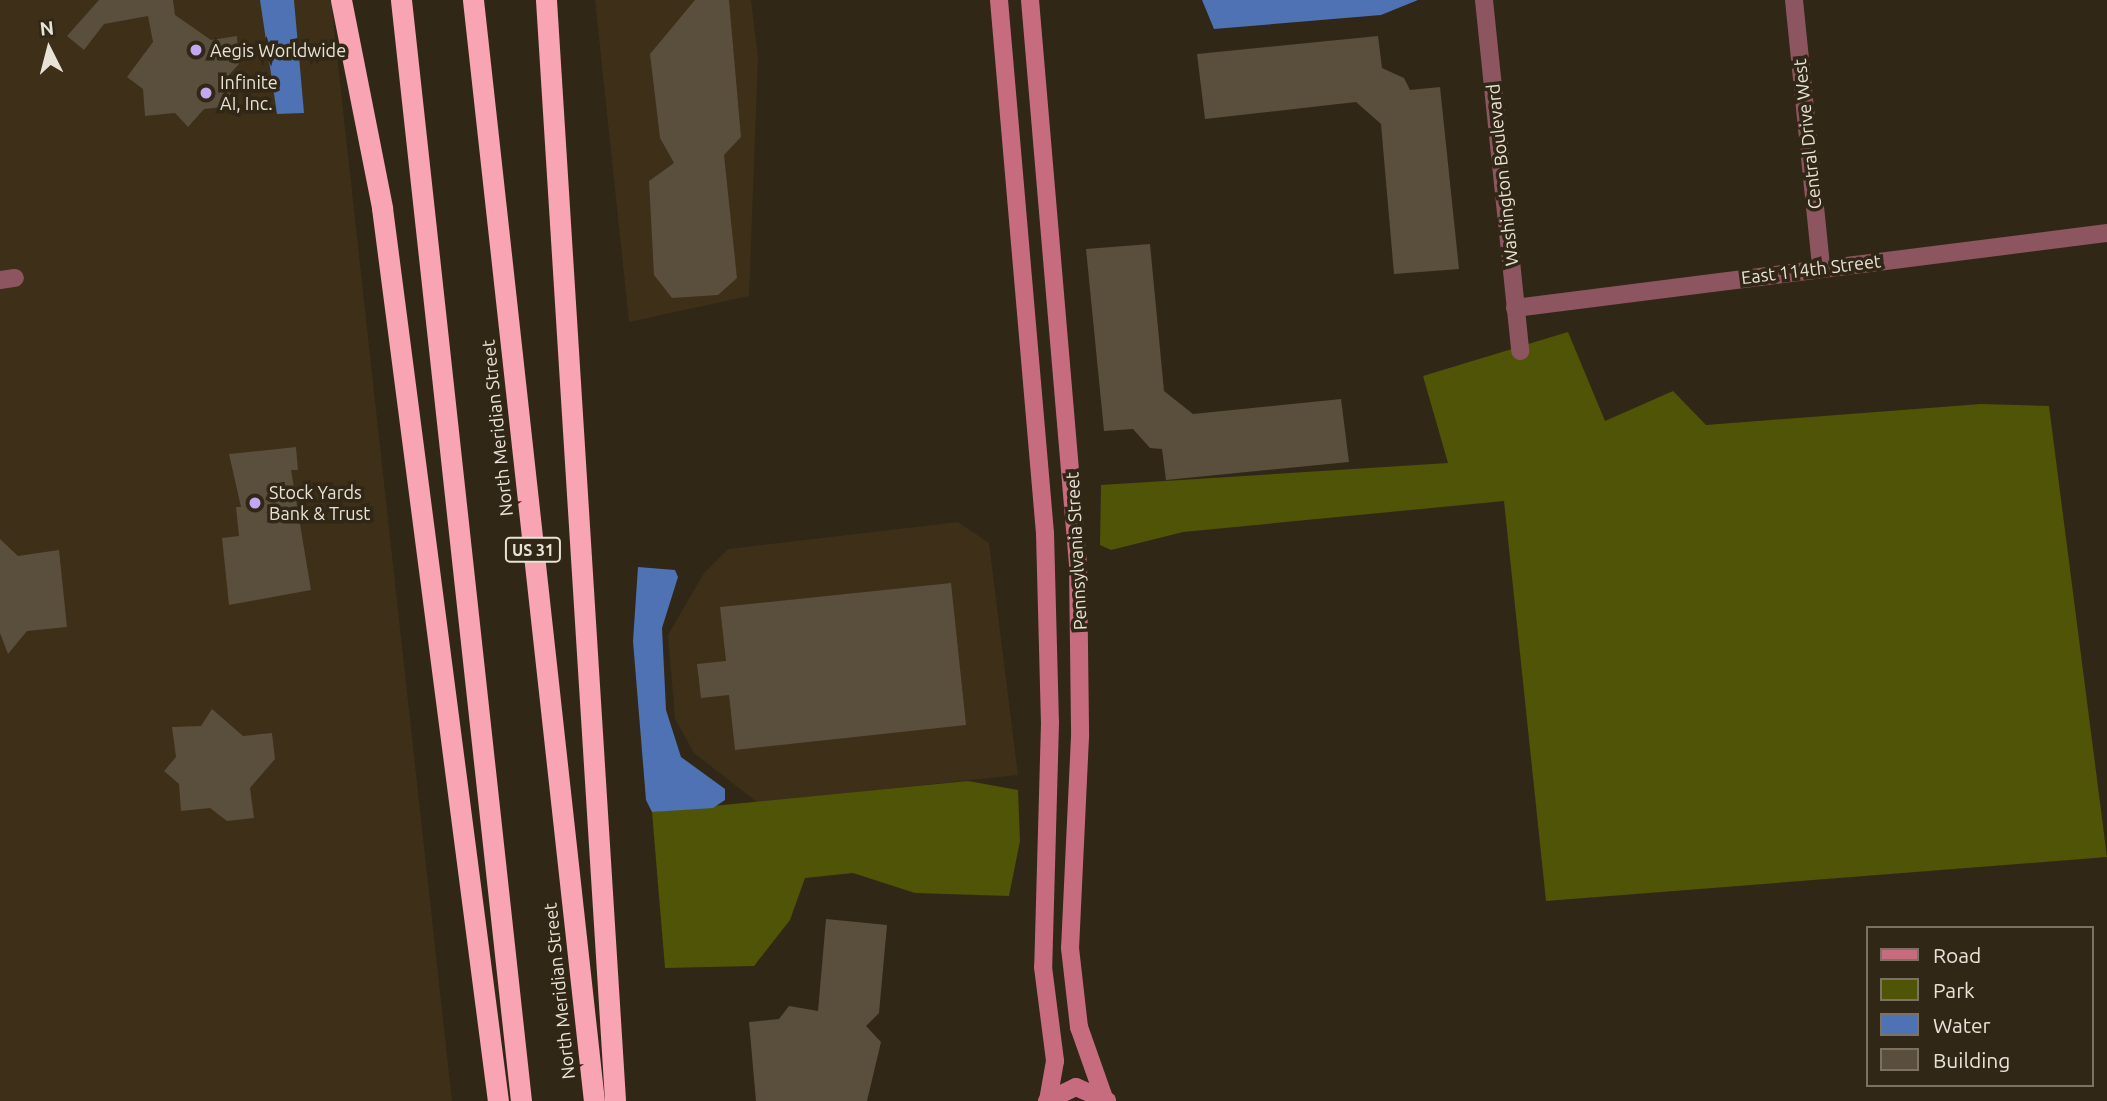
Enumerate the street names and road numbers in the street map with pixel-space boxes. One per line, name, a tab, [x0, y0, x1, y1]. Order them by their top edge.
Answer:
street label: Central Drive West	[1788, 58, 1826, 210]
street label: Washington Boulevard	[1482, 83, 1522, 267]
street label: East 114th Street	[1740, 250, 1882, 288]
street label: North Meridian Street	[477, 339, 517, 517]
street label: Pennsylvania Street	[1061, 471, 1091, 631]
road number: US 31	[503, 538, 563, 562]
street label: North Meridian Street	[539, 902, 579, 1080]

